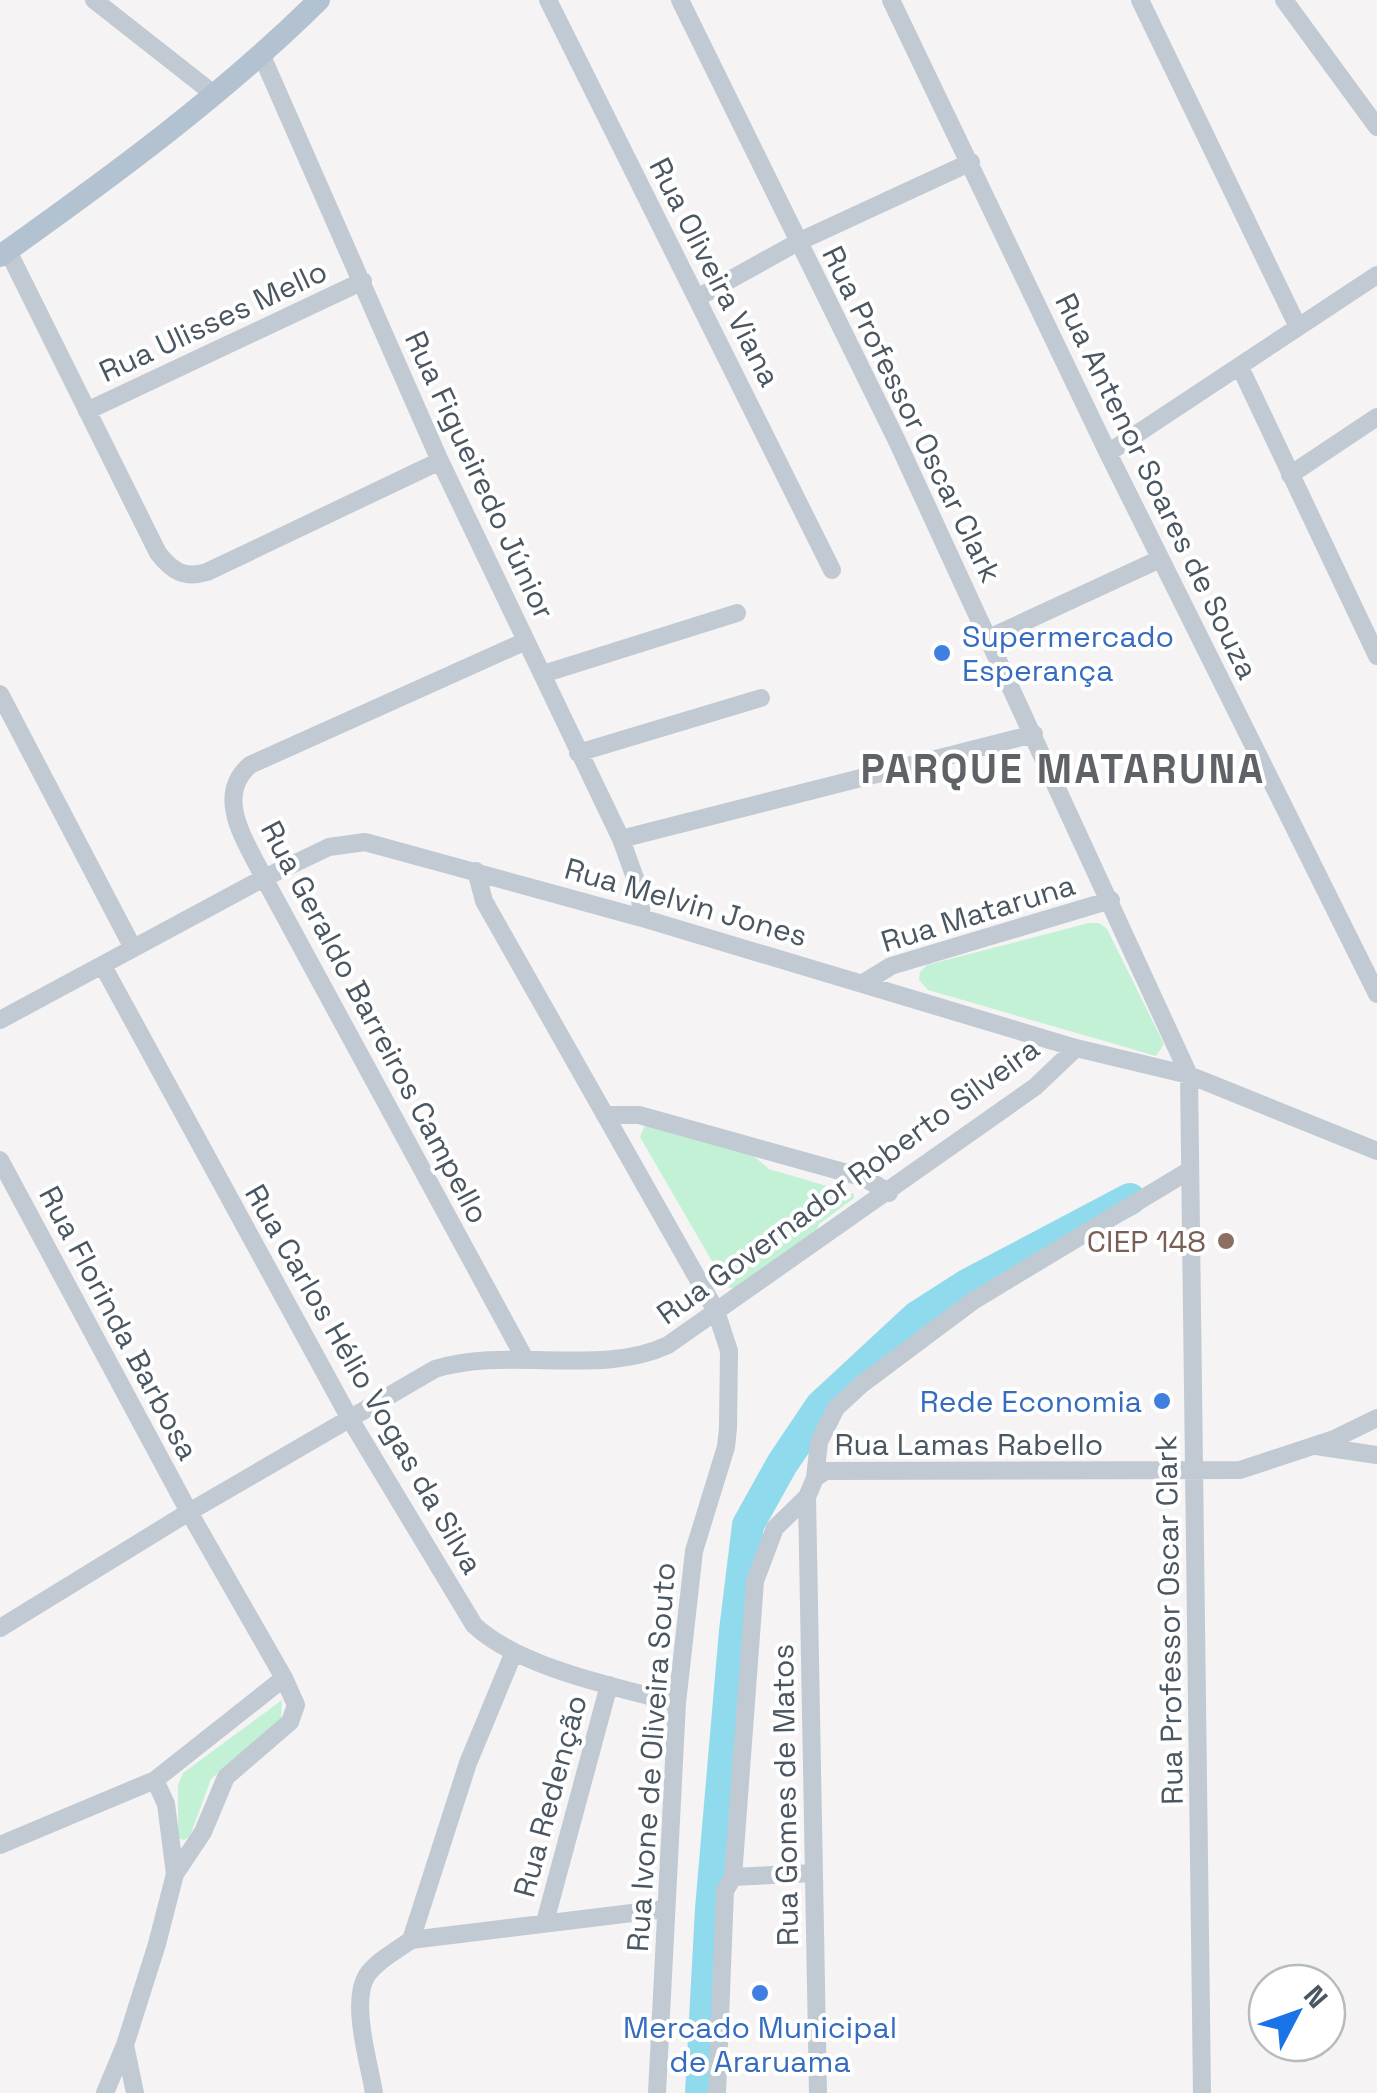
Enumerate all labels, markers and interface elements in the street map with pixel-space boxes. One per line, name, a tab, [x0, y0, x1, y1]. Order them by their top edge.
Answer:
street label: Rua Oliveira Viana	[640, 151, 790, 393]
street label: Rua Professor Oscar Clark	[813, 239, 1011, 589]
street label: Rua Ulisses Mello	[93, 251, 333, 391]
street label: Rua Antenor Soares de Souza	[1046, 287, 1268, 685]
street label: Rua Figueiredo Júnior	[396, 325, 564, 625]
place label: Supermercado Esperança	[962, 617, 1174, 690]
marker: Supermercado Esperança	[931, 642, 953, 664]
district label: PARQUE MATARUNA	[860, 744, 1266, 795]
street label: Rua Geraldo Barreiros Campello	[252, 814, 498, 1230]
street label: Rua Melvin Jones	[560, 849, 812, 955]
street label: Rua Mataruna	[876, 865, 1080, 961]
street label: Rua Governador Roberto Silveira	[649, 1029, 1047, 1333]
street label: Rua Carlos Hélio Vogas da Silva	[236, 1177, 492, 1581]
street label: Rua Florinda Barbosa	[30, 1179, 208, 1467]
place label: CIEP 148	[1087, 1222, 1206, 1261]
marker: CIEP 148	[1215, 1230, 1237, 1252]
place label: Rede Economia	[920, 1382, 1142, 1421]
marker: Rede Economia	[1151, 1390, 1173, 1412]
street label: Rua Lamas Rabello	[835, 1425, 1103, 1464]
street label: Rua Professor Oscar Clark	[1146, 1435, 1192, 1805]
street label: Rua Ivone de Oliveira Souto	[618, 1561, 684, 1953]
street label: Rua Gomes de Matos	[763, 1644, 807, 1946]
street label: Rua Redenção	[504, 1691, 596, 1901]
north arrow	[1247, 1963, 1347, 2063]
text: N	[1296, 1978, 1336, 2015]
marker: Mercado Municipal de Araruama	[749, 1982, 771, 2004]
place label: Mercado Municipal de Araruama	[623, 2008, 897, 2081]

